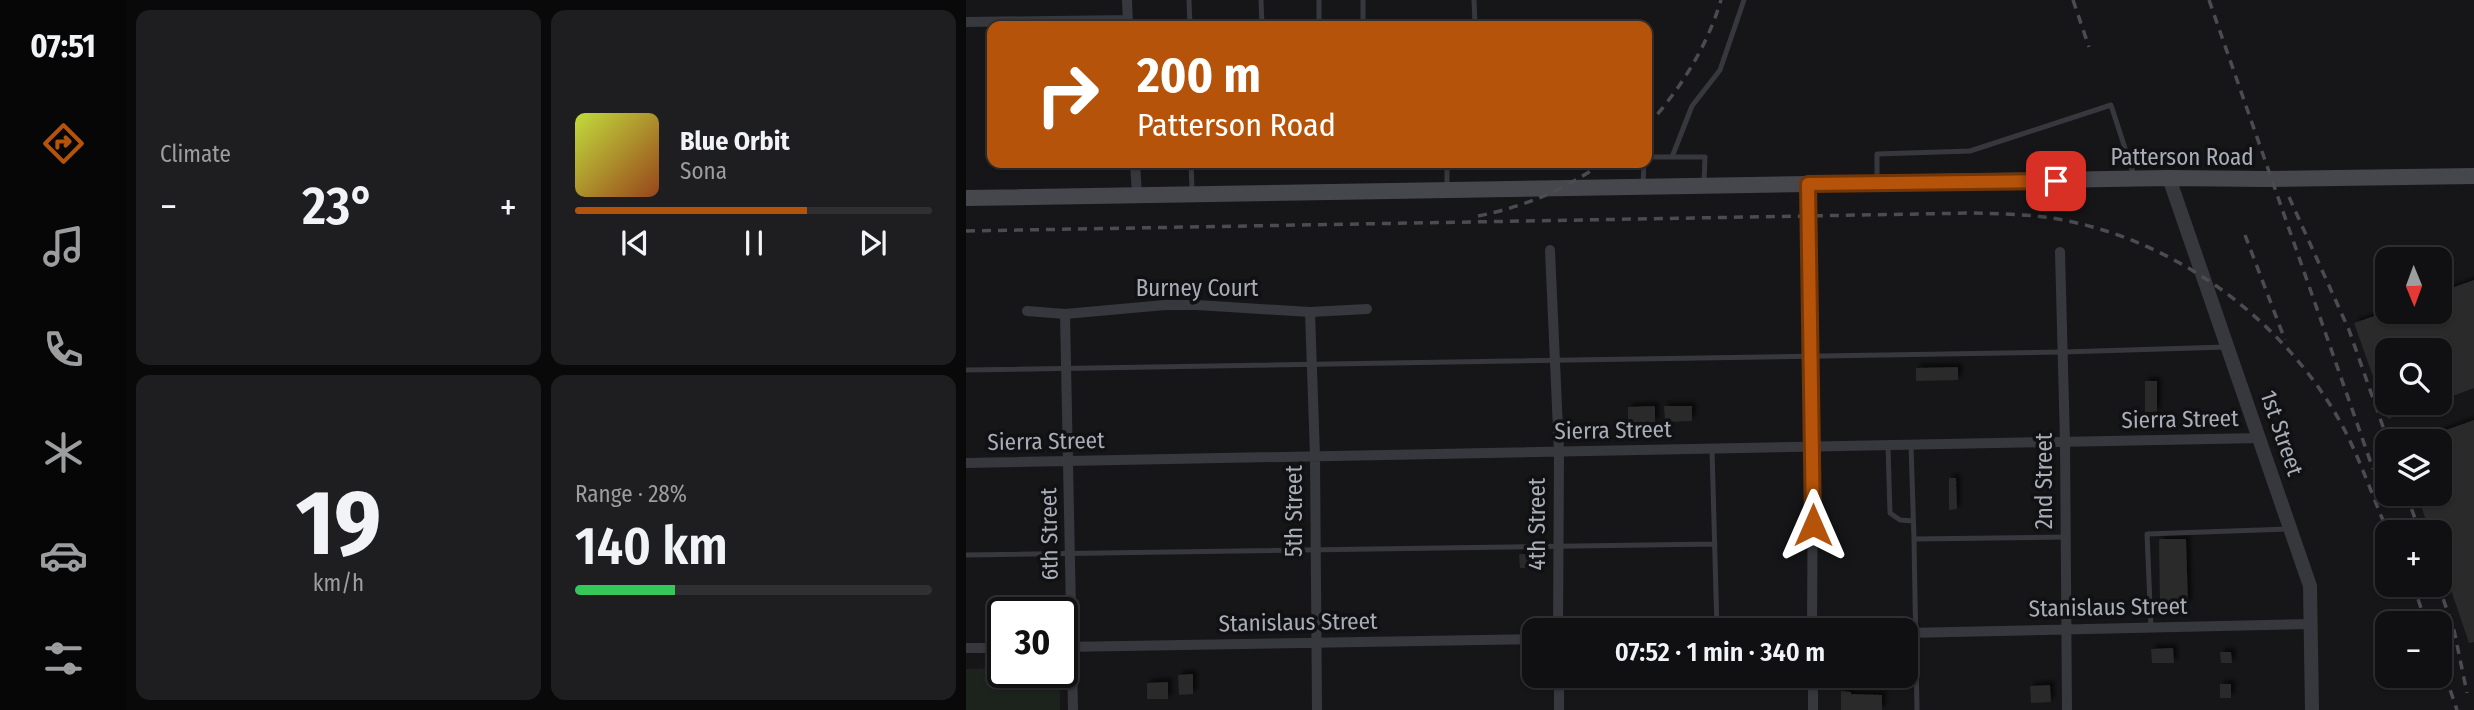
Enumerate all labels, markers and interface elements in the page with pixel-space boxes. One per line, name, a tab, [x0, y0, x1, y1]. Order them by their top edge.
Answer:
text: 07:51	[30, 27, 96, 65]
text: 200 m	[1137, 46, 1261, 105]
icon: right	[1022, 49, 1113, 140]
text: Patterson Road	[1137, 106, 1336, 144]
icon: directions	[39, 119, 88, 168]
text: Blue Orbit	[680, 126, 790, 157]
text: Climate	[160, 140, 231, 168]
street label: Patterson Road	[2111, 143, 2254, 171]
pin	[2026, 151, 2086, 211]
text: Sona	[680, 157, 727, 185]
icon: arrive	[2037, 162, 2075, 200]
text: 23°	[302, 175, 375, 238]
text: −	[160, 184, 177, 230]
text: +	[500, 184, 517, 230]
icon: music	[39, 222, 88, 271]
icon: previous	[616, 224, 654, 262]
icon: pause	[735, 224, 773, 262]
icon: next	[854, 224, 892, 262]
north arrow	[2375, 247, 2452, 324]
map controls	[2375, 247, 2452, 688]
street label: Burney Court	[1136, 274, 1259, 302]
icon: phone	[39, 325, 88, 374]
button: search	[2375, 338, 2452, 415]
street label: 1st Street	[2254, 387, 2310, 480]
street label: Sierra Street	[2121, 404, 2239, 434]
street label: Sierra Street	[1554, 415, 1672, 445]
street label: Sierra Street	[987, 426, 1105, 456]
icon: climate	[39, 428, 88, 477]
button: layers	[2375, 429, 2452, 506]
street label: 2nd Street	[2030, 432, 2058, 529]
street label: 5th Street	[1280, 465, 1308, 557]
text: 19	[296, 469, 381, 578]
street label: 4th Street	[1523, 477, 1551, 570]
text: Range · 28%	[575, 480, 687, 508]
street label: 6th Street	[1034, 487, 1064, 581]
position arrow	[1776, 488, 1850, 562]
text: 140 km	[575, 515, 728, 578]
button: +	[2375, 520, 2452, 597]
icon: car	[39, 531, 88, 580]
text: km/h	[313, 569, 364, 597]
street label: Stanislaus Street	[2028, 592, 2188, 622]
speed limit sign: 30	[987, 597, 1078, 688]
street label: Stanislaus Street	[1218, 607, 1378, 637]
button: −	[2375, 611, 2452, 688]
icon: filters	[39, 634, 88, 683]
text: 07:52 · 1 min · 340 m	[1615, 637, 1825, 668]

